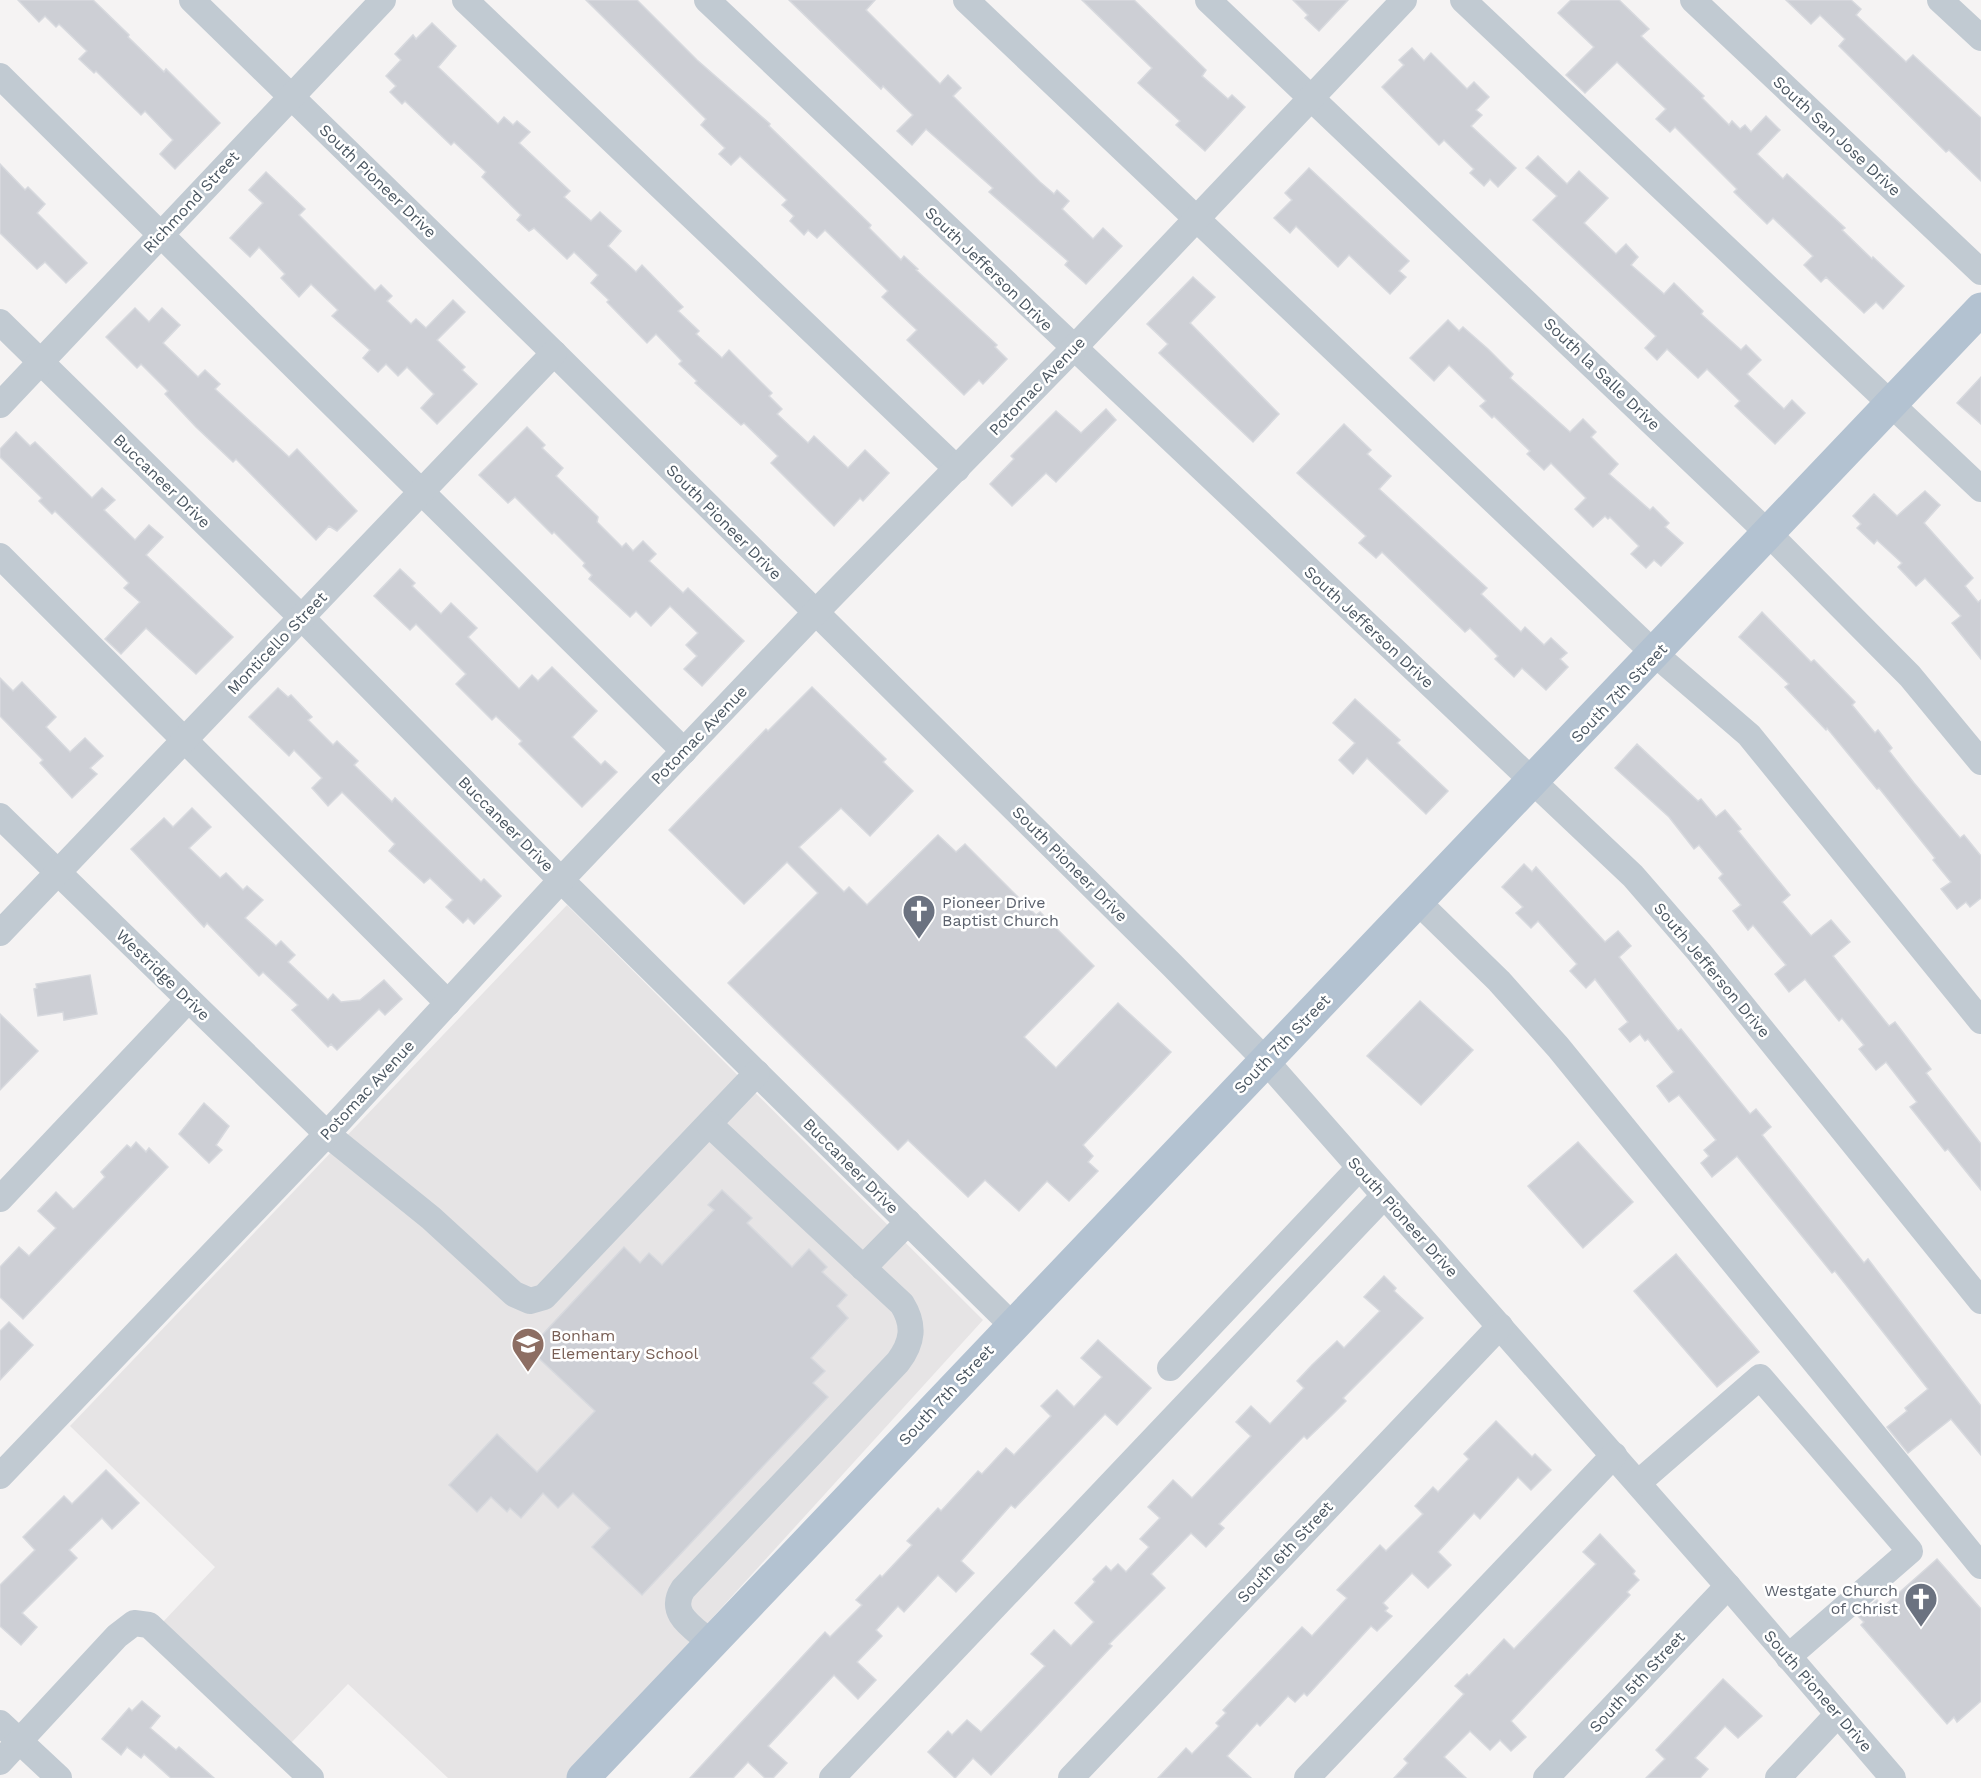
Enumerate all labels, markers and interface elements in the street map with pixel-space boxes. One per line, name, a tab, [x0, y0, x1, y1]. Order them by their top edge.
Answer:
street label: South San Jose Drive	[1769, 72, 1905, 200]
street label: South Pioneer Drive	[316, 120, 440, 242]
street label: Richmond Street	[139, 147, 243, 257]
street label: South Jefferson Drive	[921, 203, 1057, 335]
street label: South la Salle Drive	[1540, 314, 1664, 434]
street label: Potomac Avenue	[985, 333, 1089, 439]
street label: Buccaneer Drive	[110, 430, 214, 532]
street label: South Pioneer Drive	[662, 460, 786, 584]
street label: South Jefferson Drive	[1300, 562, 1438, 692]
street label: Monticello Street	[223, 588, 331, 698]
street label: South 7th Street	[1567, 639, 1671, 746]
street label: Potomac Avenue	[647, 682, 751, 788]
street label: Buccaneer Drive	[454, 772, 558, 876]
street label: South Pioneer Drive	[1008, 802, 1132, 926]
church icon: Pioneer Drive Baptist Church	[901, 893, 937, 940]
place label: Pioneer Drive Baptist Church	[942, 893, 1059, 930]
street label: South Jefferson Drive	[1650, 899, 1774, 1041]
street label: Westridge Drive	[112, 925, 214, 1025]
street label: South 7th Street	[1230, 990, 1334, 1097]
street label: Potomac Avenue	[316, 1036, 418, 1144]
street label: Buccaneer Drive	[799, 1114, 903, 1218]
street label: South Pioneer Drive	[1344, 1153, 1462, 1281]
school or university icon: Bonham Elementary School	[510, 1326, 546, 1373]
place label: Bonham Elementary School	[551, 1326, 699, 1363]
street label: South 7th Street	[895, 1341, 998, 1449]
street label: South 6th Street	[1233, 1497, 1337, 1607]
place label: Westgate Church of Christ	[1764, 1581, 1898, 1618]
church icon: Westgate Church of Christ	[1903, 1581, 1939, 1628]
street label: South Pioneer Drive	[1760, 1626, 1876, 1756]
street label: South 5th Street	[1585, 1627, 1689, 1737]

